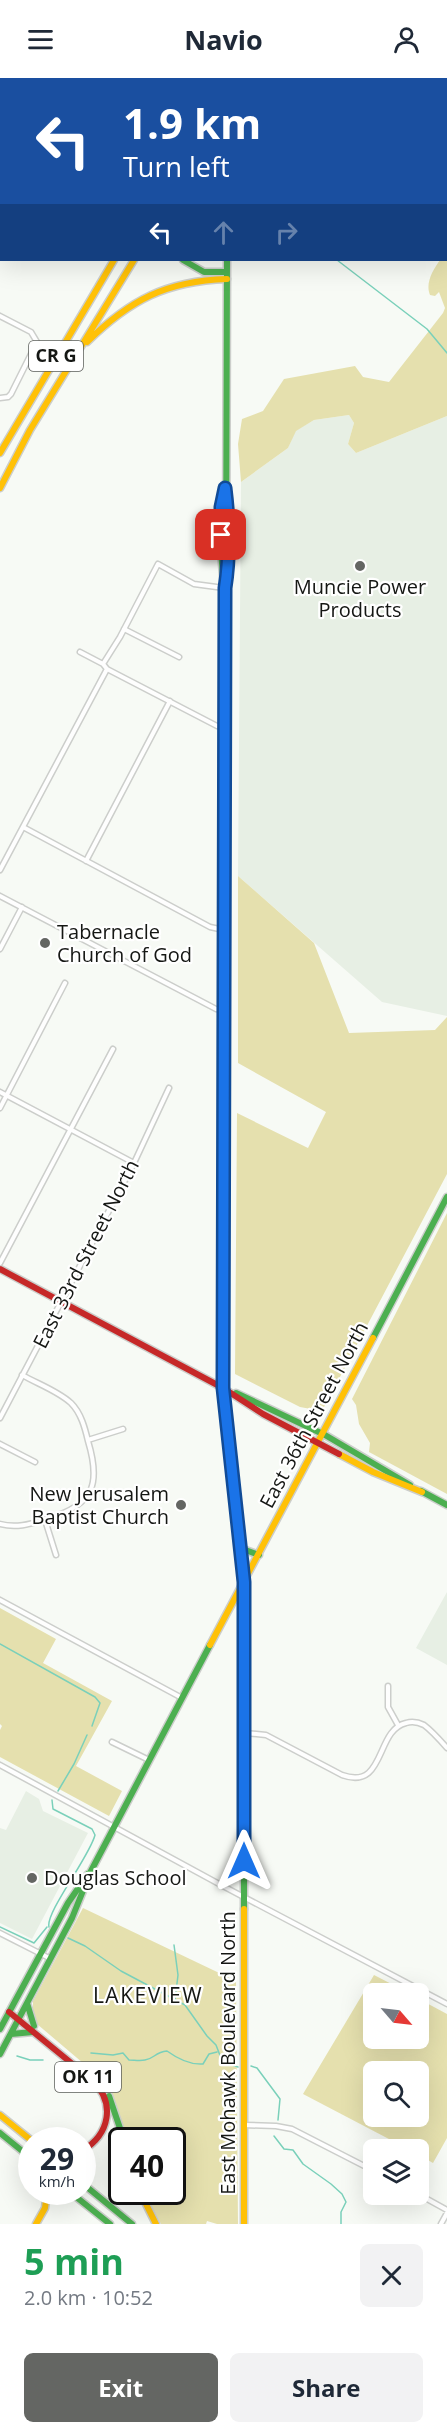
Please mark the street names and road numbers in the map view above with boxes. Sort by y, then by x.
road number: CR G [29,341,83,371]
street label: East 33rd Street North [26,1155,145,1353]
street label: East 36th Street North [253,1317,374,1513]
street label: East Mohawk Boulevard North [214,1911,241,2195]
road number: OK 11 [55,2062,121,2092]

